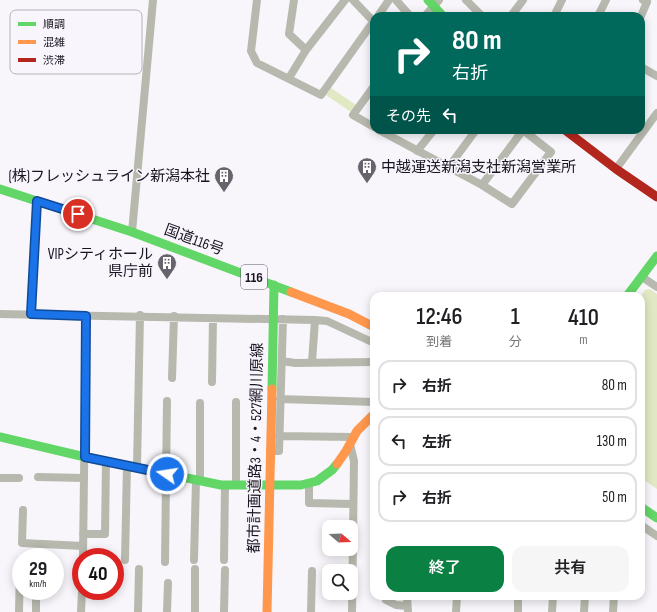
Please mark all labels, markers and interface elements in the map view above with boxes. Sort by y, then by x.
legend [10,10,142,74]
text: 順調 [43,18,65,31]
text: 80 m [452,24,501,57]
icon: right [386,28,438,80]
text: 混雑 [43,36,65,49]
text: 渋滞 [43,54,65,67]
text: 右折 [452,63,488,84]
icon: left [439,104,461,126]
text: その先 [386,107,431,126]
building icon: 中越運送新潟支社新潟営業所 [356,156,378,184]
place label: 中越運送新潟支社新潟営業所 [381,158,576,177]
building icon: (株)フレッシュライン新潟本社 [213,165,235,193]
place label: (株)フレッシュライン新潟本社 [9,167,210,186]
pin [61,197,95,231]
icon: arrive [67,203,89,225]
street label: 国道116号 [162,220,226,260]
place label: VIPシティホール 県庁前 [48,245,153,281]
building icon: VIPシティホール 県庁前 [156,252,178,280]
road number: 116 [241,265,267,289]
text: 12:46 [416,302,462,331]
text: 1 [511,302,520,331]
text: 410 [568,303,599,332]
text: m [579,332,588,348]
text: 到着 [426,334,452,350]
text: 分 [509,334,522,350]
street label: 都市計画道路3・4・527網川原線 [245,342,267,554]
icon: right [388,374,410,396]
text: 80 m [602,376,627,395]
text: 右折 [422,377,452,396]
icon: left [388,430,410,452]
text: 130 m [597,432,627,451]
text: 左折 [422,433,452,452]
position arrow [146,453,188,495]
icon: right [388,486,410,508]
text: 50 m [602,488,627,507]
text: 右折 [422,489,452,508]
north arrow [322,520,358,556]
map controls [322,520,358,600]
button: 終了 [386,546,504,592]
button: 共有 [512,546,629,592]
speed limit sign: 40 [72,548,124,600]
text: 29 [29,557,47,581]
button: search [322,564,358,600]
text: km/h [29,578,47,590]

